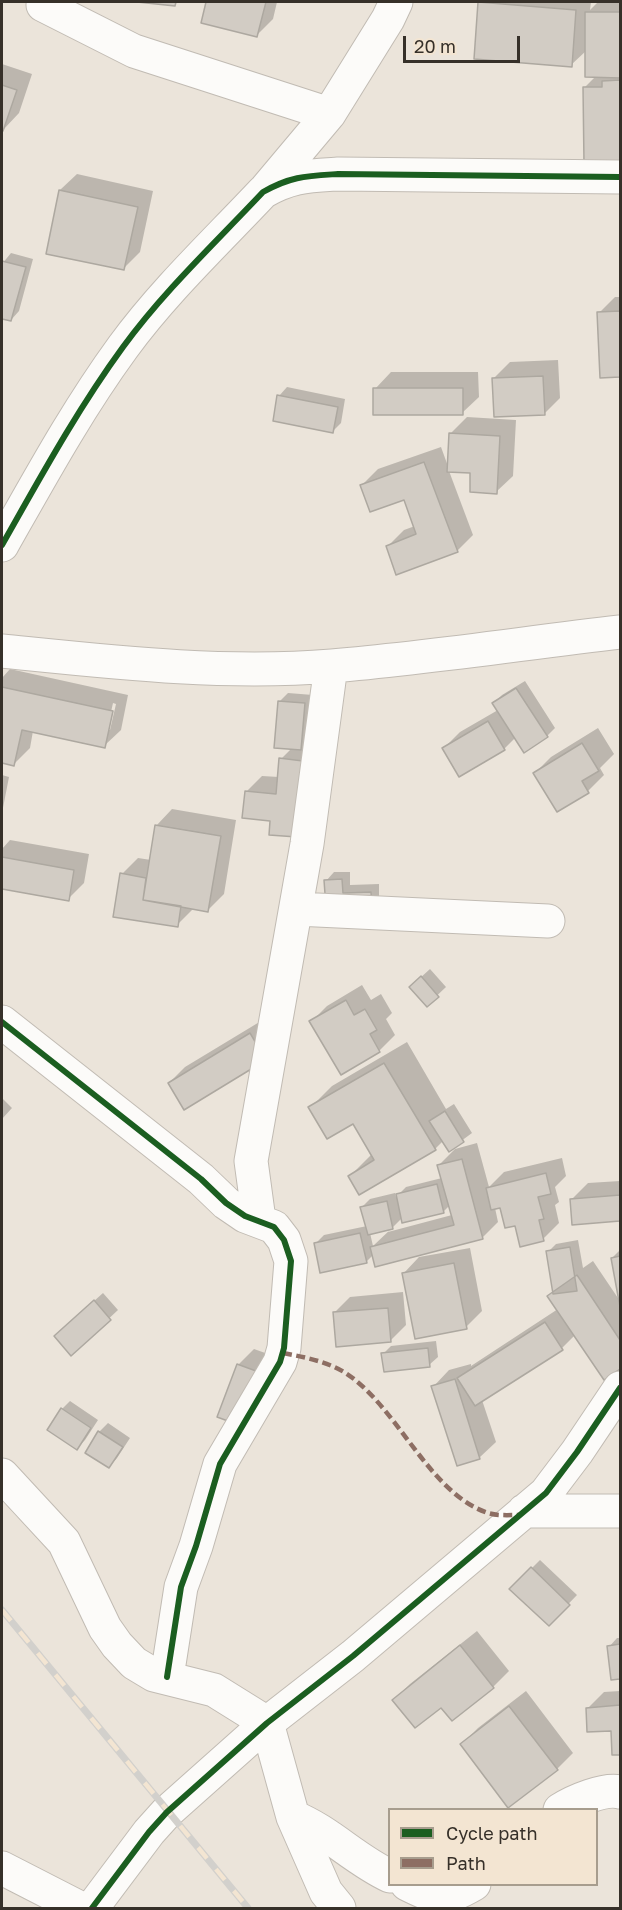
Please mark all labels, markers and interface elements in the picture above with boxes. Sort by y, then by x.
scale bar [406,24,523,62]
text: 20 m [414,35,456,57]
legend [388,1808,598,1886]
text: Cycle path [446,1822,538,1844]
text: Path [446,1852,486,1874]

